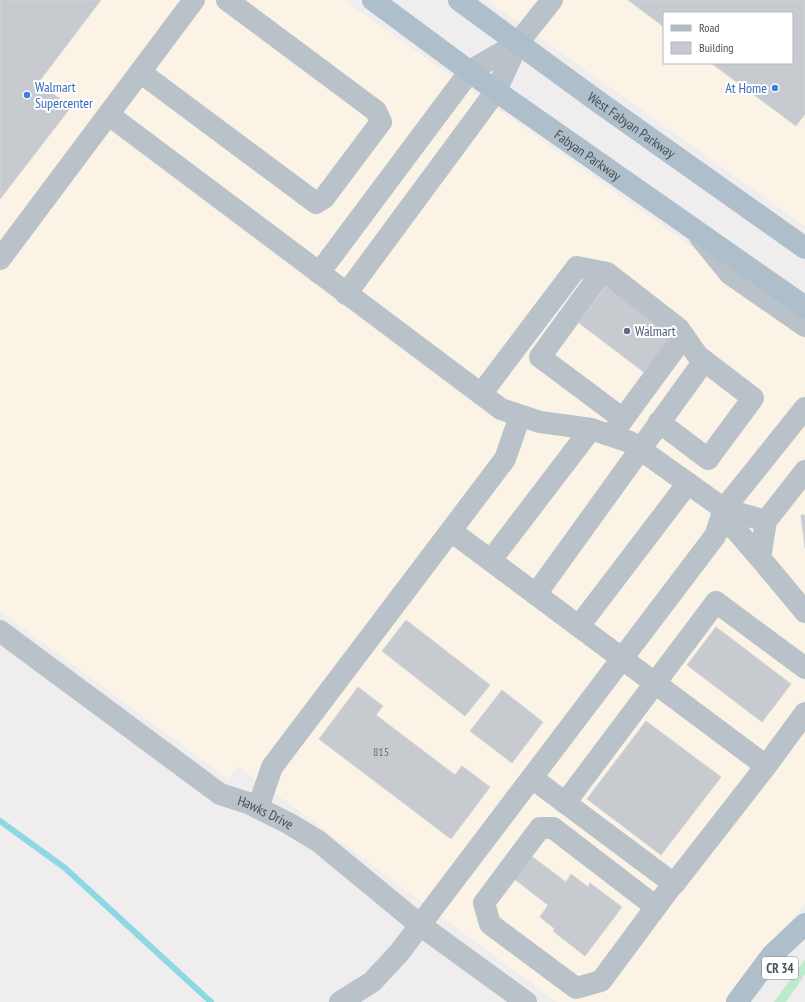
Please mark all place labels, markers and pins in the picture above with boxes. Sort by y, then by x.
place label: Walmart Supercenter [35,78,93,112]
place label: At Home [725,79,767,97]
marker: At Home [770,83,780,93]
marker: Walmart Supercenter [22,90,32,100]
place label: Walmart [635,322,676,340]
marker: Walmart [622,326,632,336]

